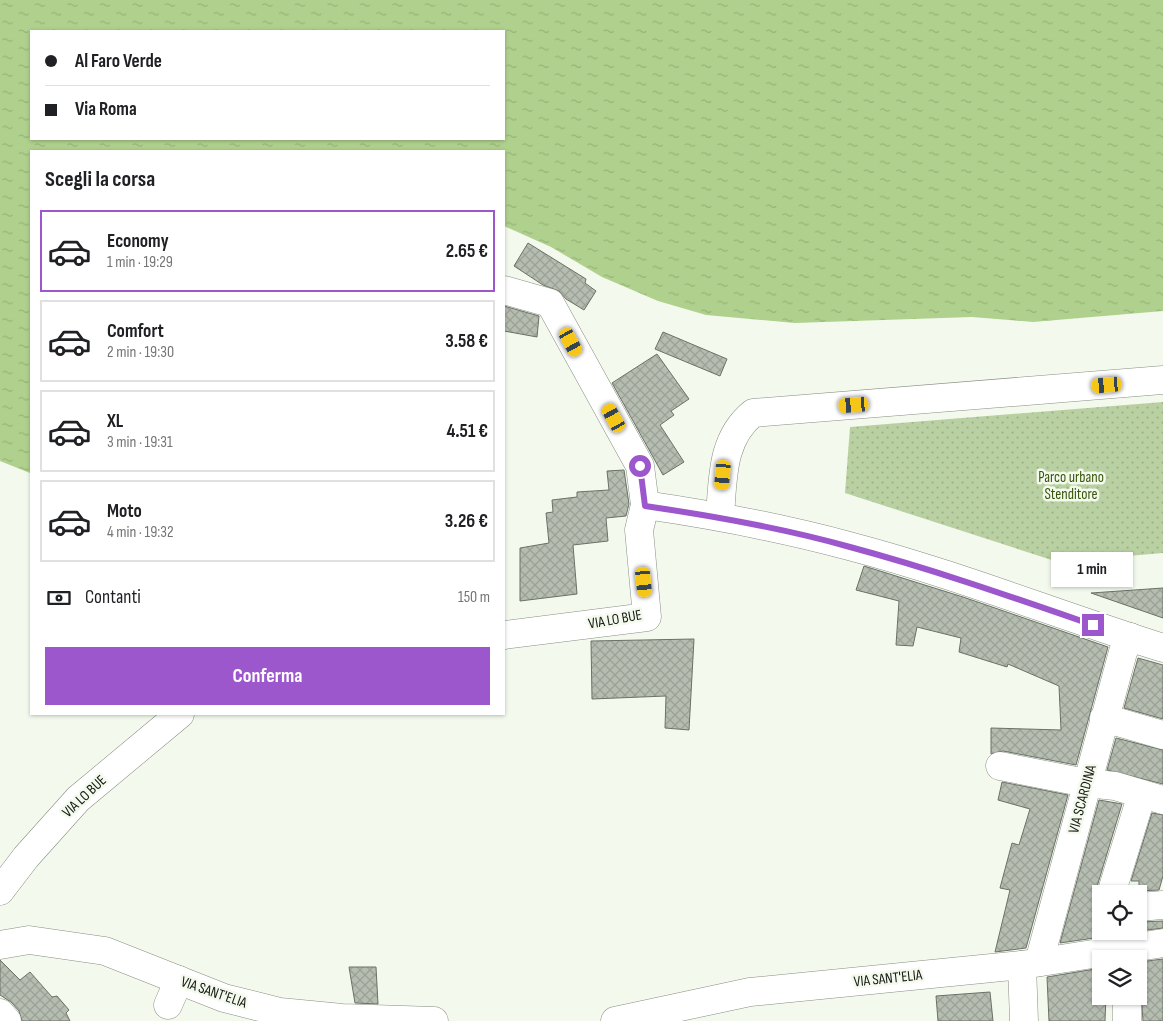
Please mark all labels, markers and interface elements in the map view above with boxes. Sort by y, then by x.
text: Al Faro Verde [75,50,162,73]
text: Via Roma [75,98,137,121]
text: Scegli la corsa [45,166,155,193]
icon: car [47,229,92,274]
text: Economy [107,230,169,253]
text: 2.65 € [446,240,488,263]
text: 1 min · 19:29 [107,253,173,272]
icon: car [47,319,92,364]
text: Comfort [107,320,164,343]
car [557,325,584,359]
text: 3.58 € [445,330,488,353]
text: 2 min · 19:30 [107,343,174,362]
car [1091,376,1122,394]
car [838,396,869,414]
car [600,401,627,435]
icon: car [47,409,92,454]
text: XL [107,410,123,433]
text: 4.51 € [446,420,488,443]
text: 3 min · 19:31 [107,433,173,452]
route start [629,455,651,477]
car [714,459,731,491]
park label: Parco urbano Stenditore [1038,468,1104,504]
icon: car [47,499,92,544]
text: Moto [107,500,142,523]
text: 3.26 € [445,510,488,533]
text: 4 min · 19:32 [107,523,174,542]
callout: 1 min [1052,552,1134,588]
text: 1 min [1077,560,1107,579]
car [634,566,653,598]
icon: cash [45,584,73,612]
text: Contanti [85,586,141,609]
text: 150 m [458,588,490,607]
street label: VIA LO BUE [587,605,643,634]
route end [1082,614,1104,636]
button: Conferma [45,647,490,705]
street label: VIA SCARDINA [1064,762,1101,835]
street label: VIA LO BUE [58,771,111,822]
map controls [1092,885,1147,1005]
button: locate [1092,885,1147,940]
button: layers [1092,950,1147,1005]
street label: VIA SANT'ELIA [853,965,924,992]
street label: VIA SANT'ELIA [178,972,250,1013]

